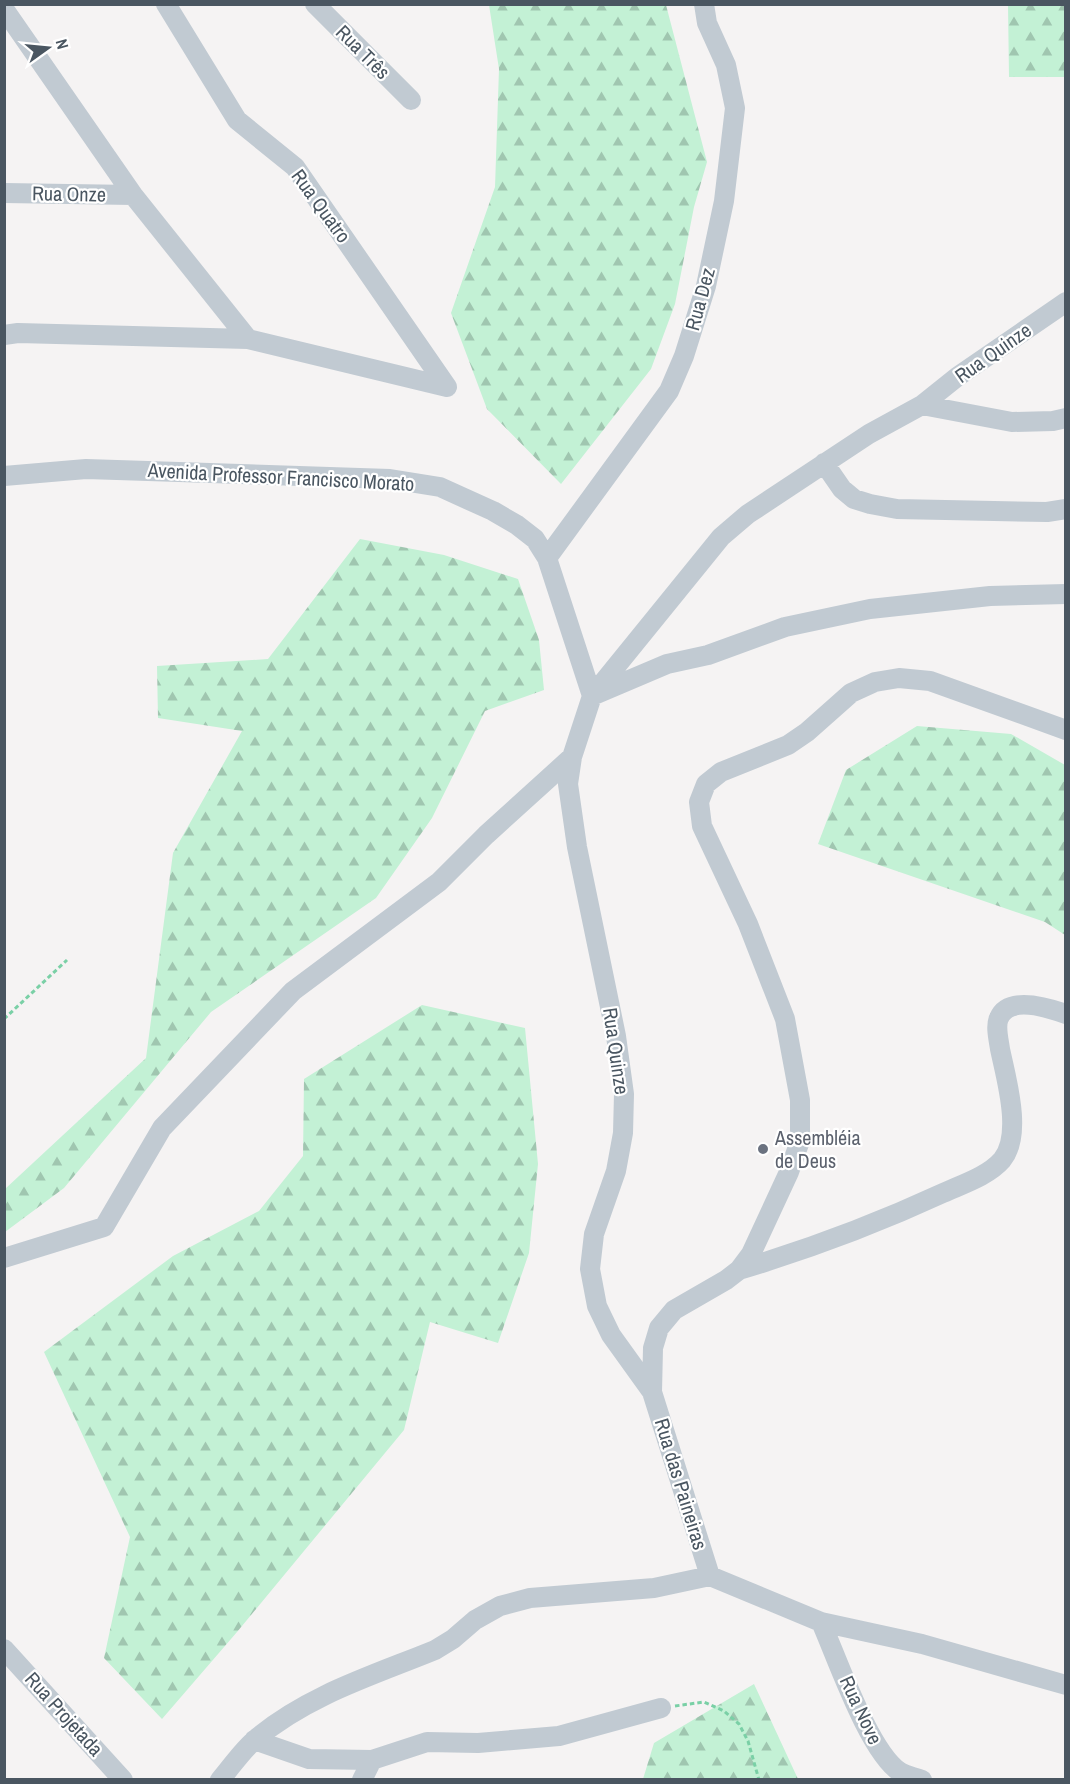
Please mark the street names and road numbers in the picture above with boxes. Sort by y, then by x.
street label: Rua Três [330,19,396,85]
street label: Rua Quatro [286,163,357,248]
street label: Rua Onze [32,179,106,208]
street label: Rua Dez [678,265,721,333]
street label: Rua Quinze [949,316,1036,389]
street label: Avenida Professor Francisco Morato [146,456,415,497]
street label: Rua Quinze [597,1006,636,1096]
street label: Rua das Paineiras [649,1415,714,1553]
street label: Rua Projetada [19,1666,109,1762]
street label: Rua Nove [834,1671,889,1749]

